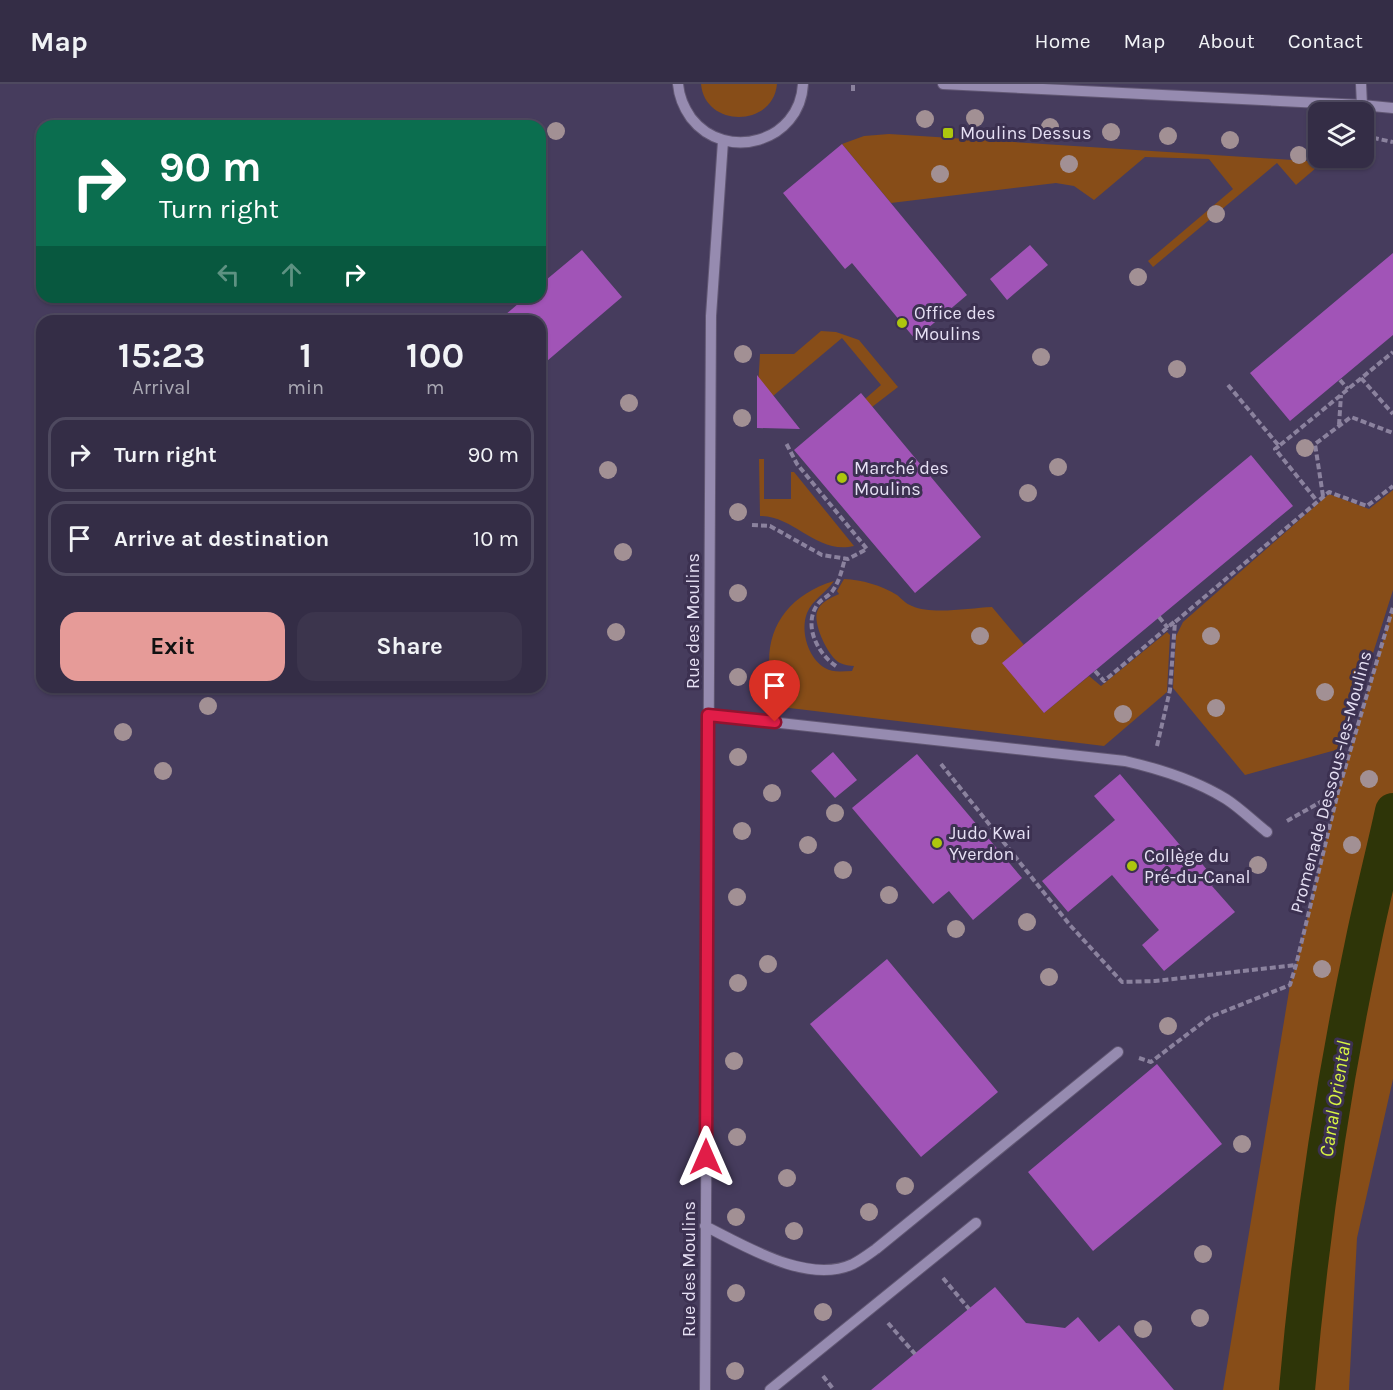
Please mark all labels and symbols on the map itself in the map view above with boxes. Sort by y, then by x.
place label: Moulins Dessus [960,122,1091,144]
marker: Moulins Dessus [941,126,955,140]
place label: Office des Moulins [914,302,996,345]
marker: Office des Moulins [895,316,909,330]
place label: Marché des Moulins [854,457,949,500]
marker: Marché des Moulins [835,471,849,485]
street label: Rue des Moulins [682,553,704,689]
street label: Promenade Dessous-les-Moulins [1285,648,1377,916]
pin [749,660,800,722]
place label: Judo Kwai Yverdon [949,822,1031,865]
marker: Judo Kwai Yverdon [930,836,944,850]
place label: Collège du Pré-du-Canal [1144,845,1251,888]
marker: Collège du Pré-du-Canal [1125,859,1139,873]
water label: Canal Oriental [1314,1039,1356,1159]
position arrow [674,1125,738,1189]
street label: Rue des Moulins [678,1201,700,1337]

